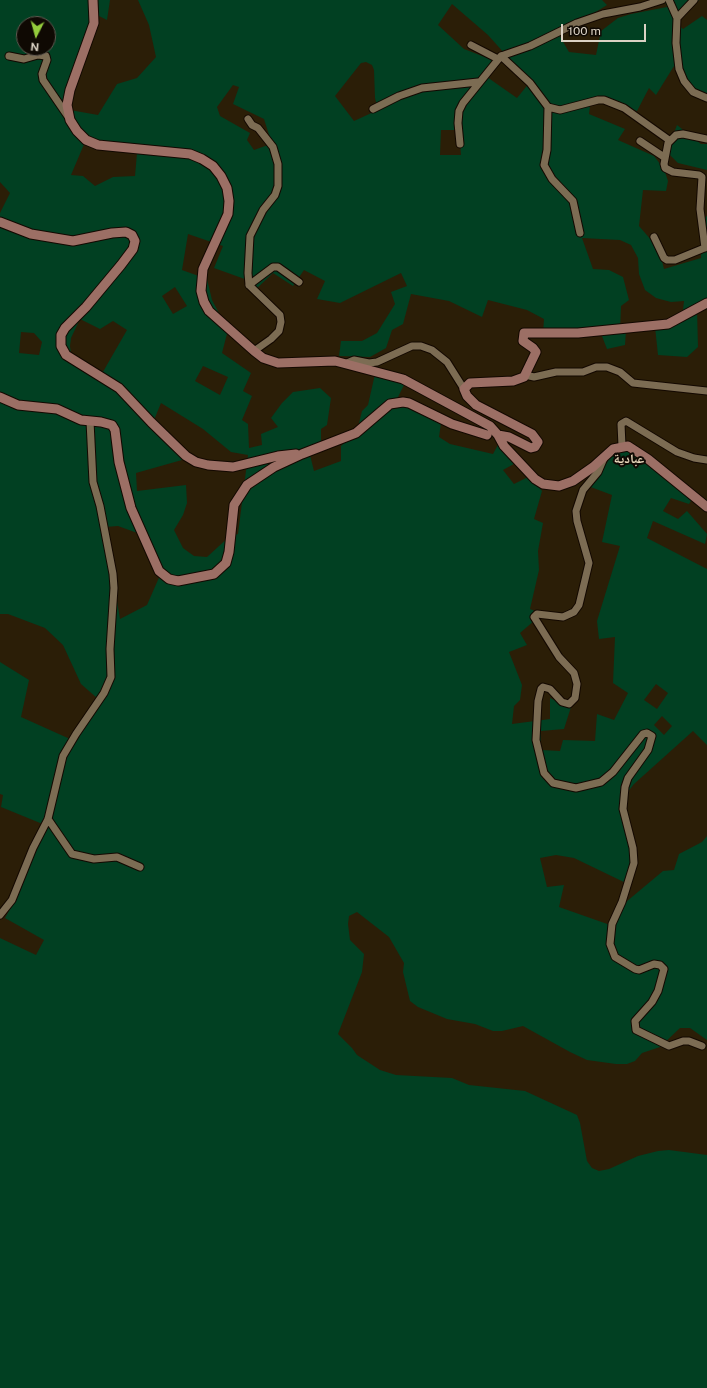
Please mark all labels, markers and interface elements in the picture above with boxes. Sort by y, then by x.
north arrow [16,16,56,56]
scale bar [563,16,648,42]
text: 100 m [568,24,601,38]
text: N [30,41,40,53]
district label: عبادية [614,451,644,467]

